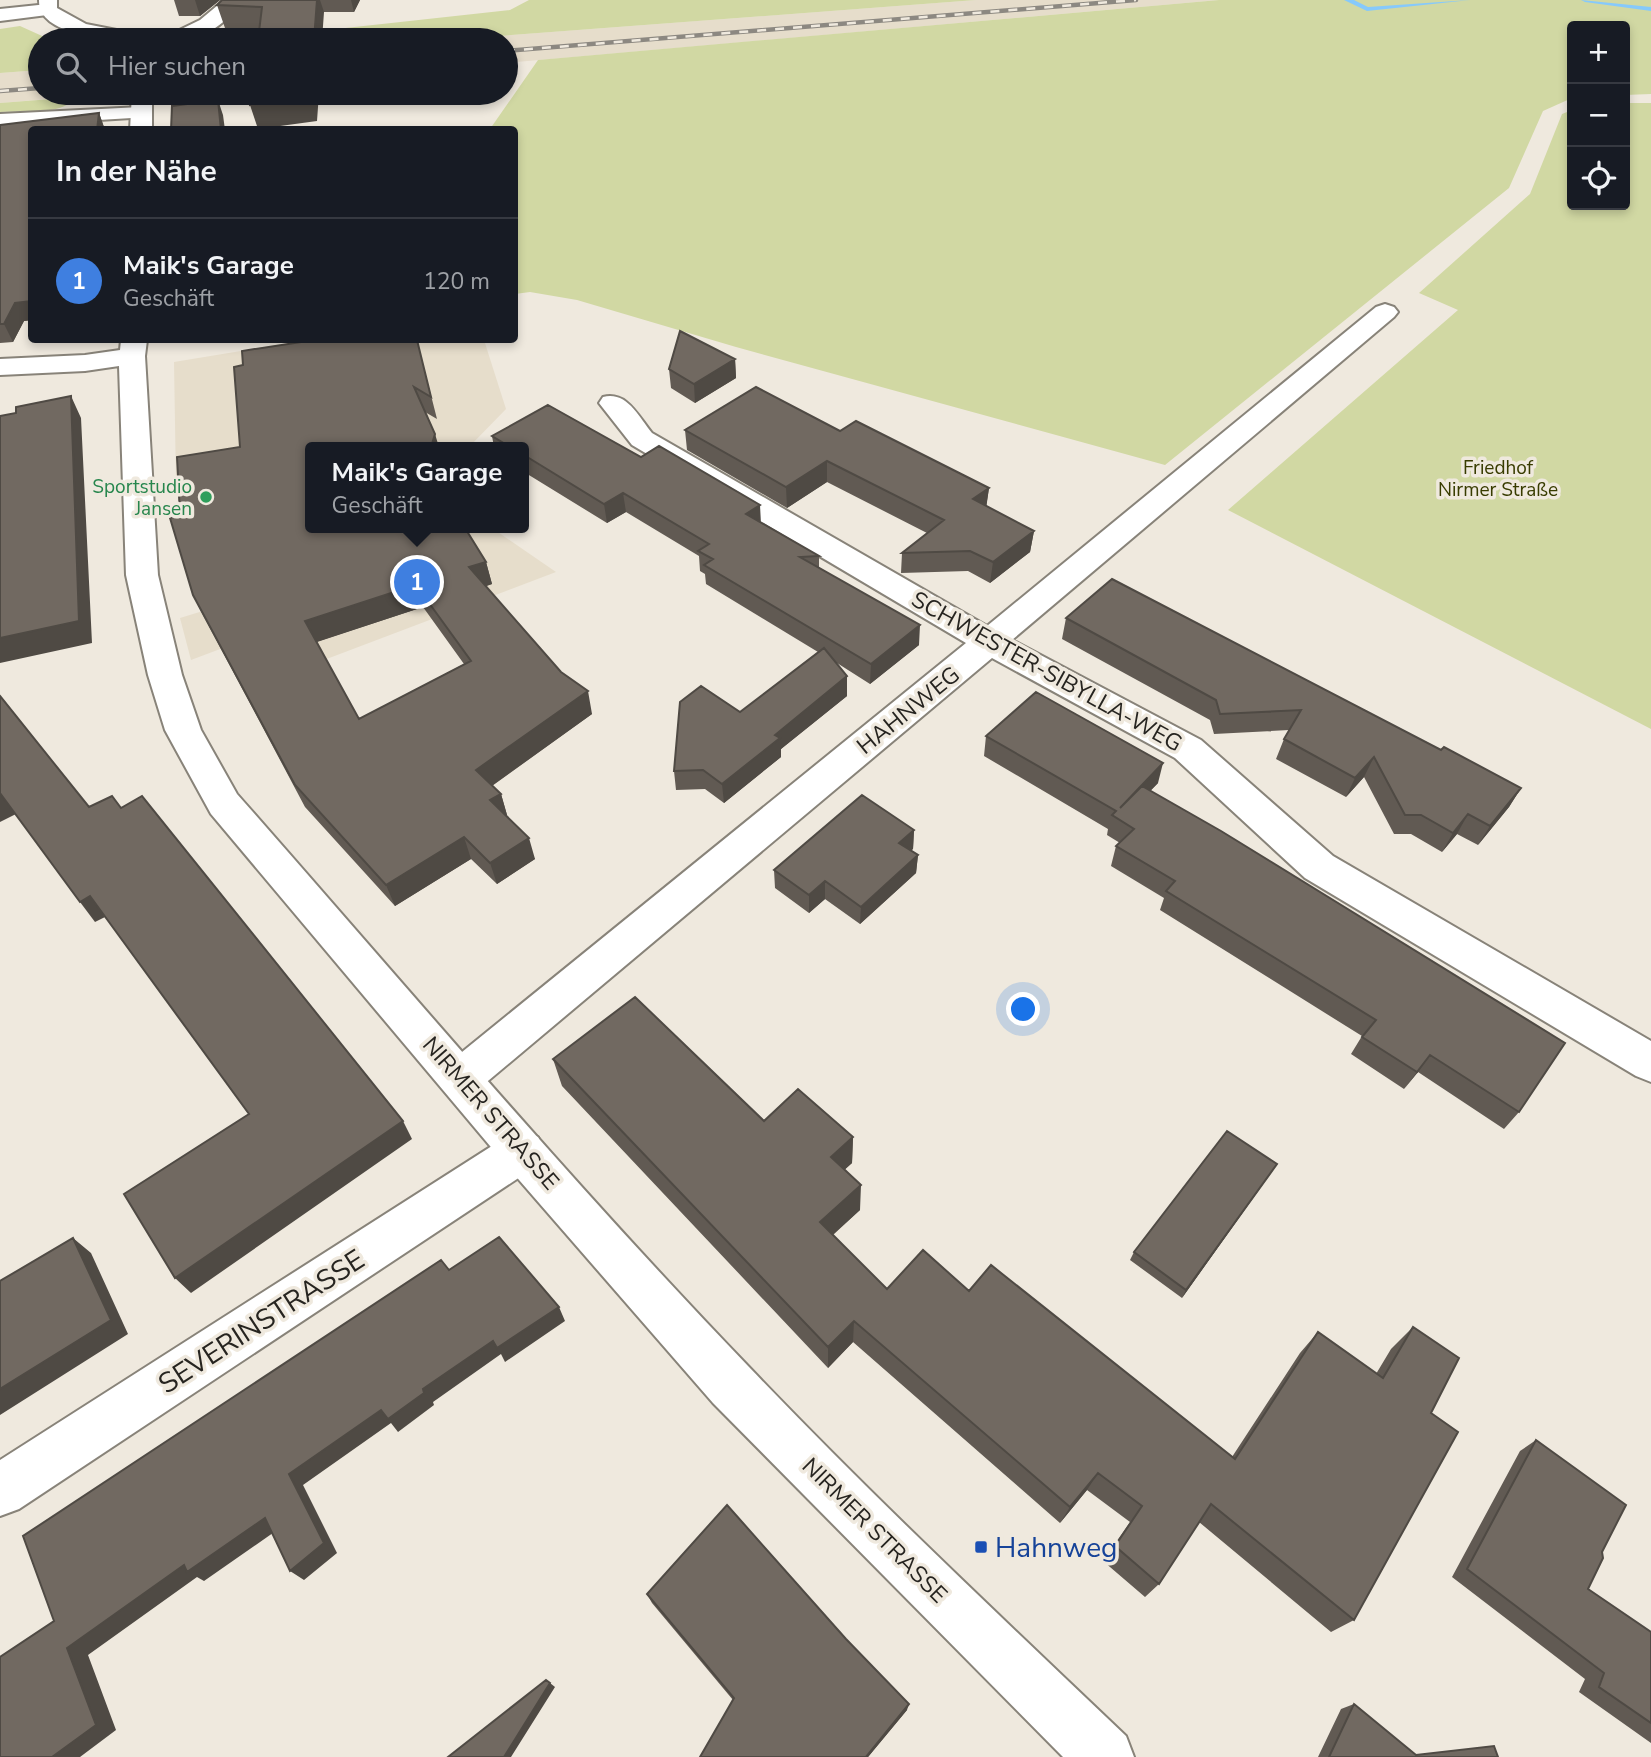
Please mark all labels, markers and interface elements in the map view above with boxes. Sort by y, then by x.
map controls [1567,21,1630,210]
button: + [1567,21,1630,84]
search box [28,28,518,105]
icon: search [52,48,90,86]
text: Hier suchen [108,49,246,84]
button: − [1567,84,1630,147]
button: locate [1567,147,1630,210]
text: In der Nähe [56,151,217,192]
text: Maik's Garage [123,248,294,283]
text: 1 [72,266,86,297]
text: 120 m [423,266,490,297]
text: Geschäft [123,283,214,314]
popup [305,442,529,533]
text: Maik's Garage [332,455,502,490]
park label: Friedhof Nirmer Straße [1438,455,1558,503]
place label: Sportstudio Jansen [92,474,192,522]
marker: Sportstudio Jansen [198,489,214,505]
text: Geschäft [332,490,423,521]
pin: 1 [394,556,440,608]
street label: SCHWESTER-SIBYLLA-WEG [906,584,1188,759]
street label: HAHNWEG [850,659,966,762]
your location [1006,992,1040,1026]
street label: NIRMER STRASSE [415,1030,566,1197]
street label: SEVERINSTRASSE [151,1241,372,1403]
street label: NIRMER STRASSE [795,1451,954,1610]
place label: Hahnweg [995,1529,1117,1567]
marker: Hahnweg [973,1539,989,1555]

